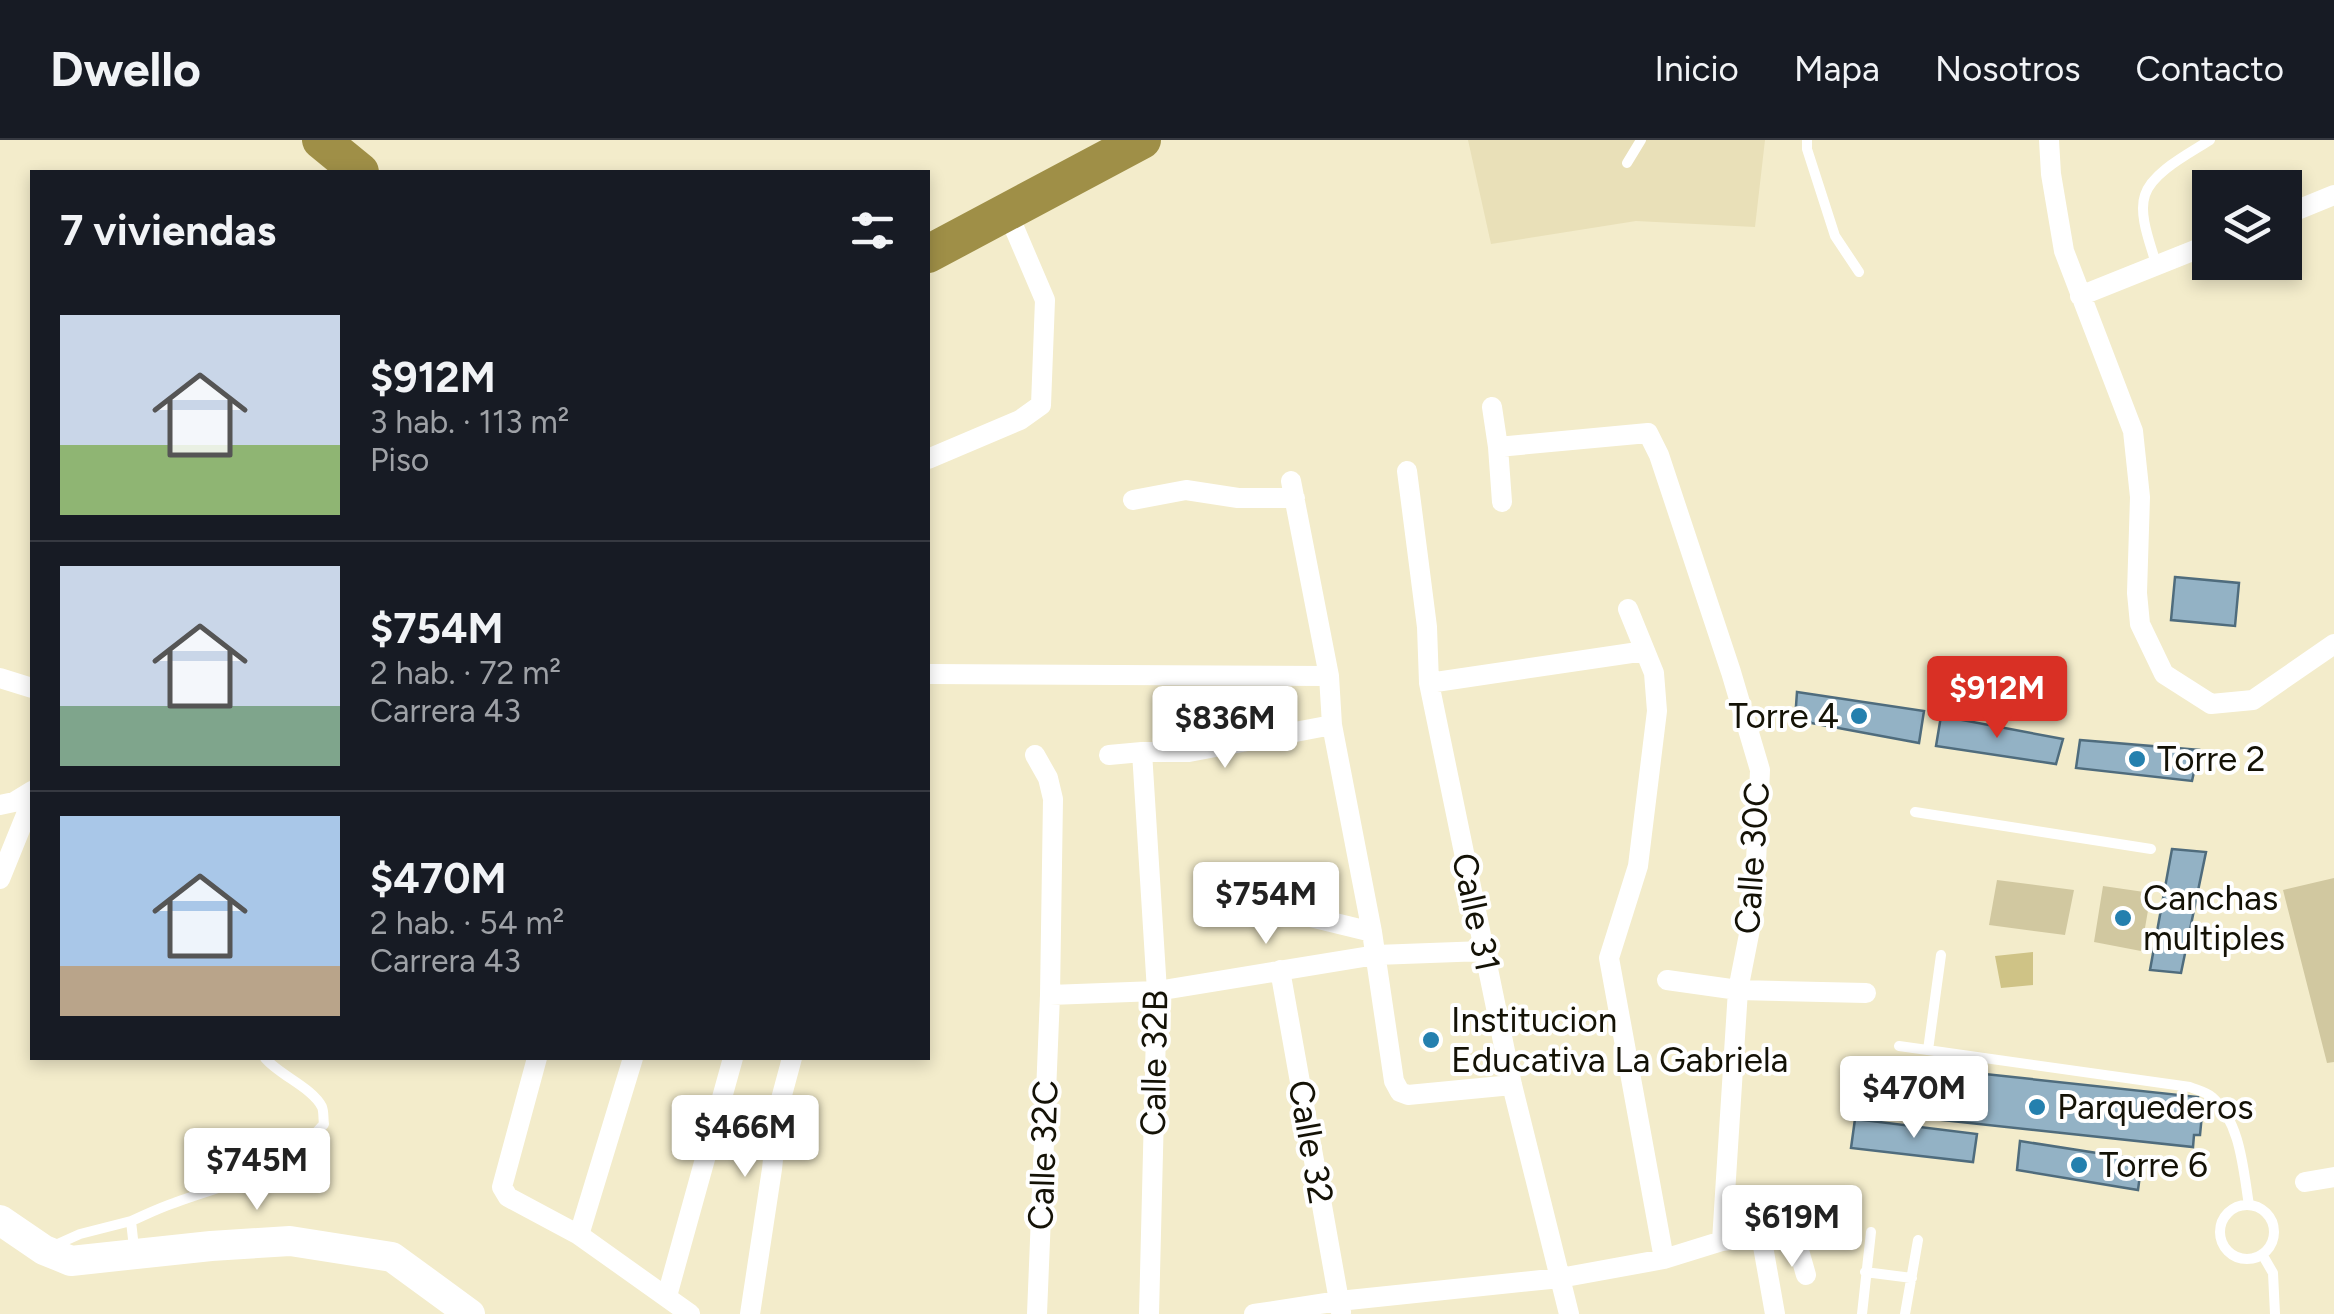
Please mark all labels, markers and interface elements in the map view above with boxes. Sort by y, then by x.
text: Dwello [50,40,201,98]
text: Inicio [1654,48,1739,90]
text: Mapa [1794,48,1880,90]
text: Nosotros [1935,48,2081,90]
text: Contacto [2136,48,2284,90]
map controls [2192,170,2302,280]
button: layers [2192,170,2302,280]
icon: filters [845,203,900,258]
text: 7 viviendas [60,205,276,256]
text: $912M [370,352,496,403]
icon: home [140,355,260,475]
text: 3 hab. · 113 m² [370,403,569,441]
text: Piso [370,441,429,479]
text: $754M [370,603,504,654]
icon: home [140,606,260,726]
text: 2 hab. · 72 m² [370,654,561,692]
pin: $912M [1927,656,2067,741]
text: $912M [1949,669,2045,707]
pin: $836M [1155,686,1295,771]
text: Carrera 43 [370,692,521,730]
place label: Torre 4 [1728,695,1839,737]
text: $836M [1174,699,1276,737]
marker: Torre 4 [1848,705,1870,727]
place label: Torre 2 [2157,738,2265,780]
marker: Torre 2 [2126,748,2148,770]
street label: Calle 30C [1726,780,1778,936]
street label: Calle 31 [1443,849,1509,975]
text: $470M [370,853,506,904]
icon: home [140,856,260,976]
pin: $754M [1196,862,1336,947]
text: $754M [1215,875,1317,913]
place label: Canchas multiples [2143,877,2285,959]
text: 2 hab. · 54 m² [370,904,564,942]
marker: Canchas multiples [2112,907,2134,929]
text: Carrera 43 [370,942,521,980]
street label: Calle 32B [1132,990,1176,1136]
place label: Institucion Educativa La Gabriela [1451,999,1788,1081]
marker: Institucion Educativa La Gabriela [1420,1029,1442,1051]
pin: $470M [1844,1056,1984,1141]
text: $470M [1862,1069,1966,1107]
street label: Calle 32 [1279,1077,1343,1207]
street label: Calle 32C [1019,1079,1067,1231]
place label: Parquederos [2057,1086,2254,1128]
pin: $466M [675,1095,815,1180]
marker: Parquederos [2026,1096,2048,1118]
text: $466M [694,1108,796,1146]
pin: $745M [187,1128,327,1213]
text: $745M [206,1141,308,1179]
place label: Torre 6 [2099,1144,2208,1186]
marker: Torre 6 [2068,1154,2090,1176]
pin: $619M [1722,1185,1862,1270]
text: $619M [1744,1198,1840,1236]

